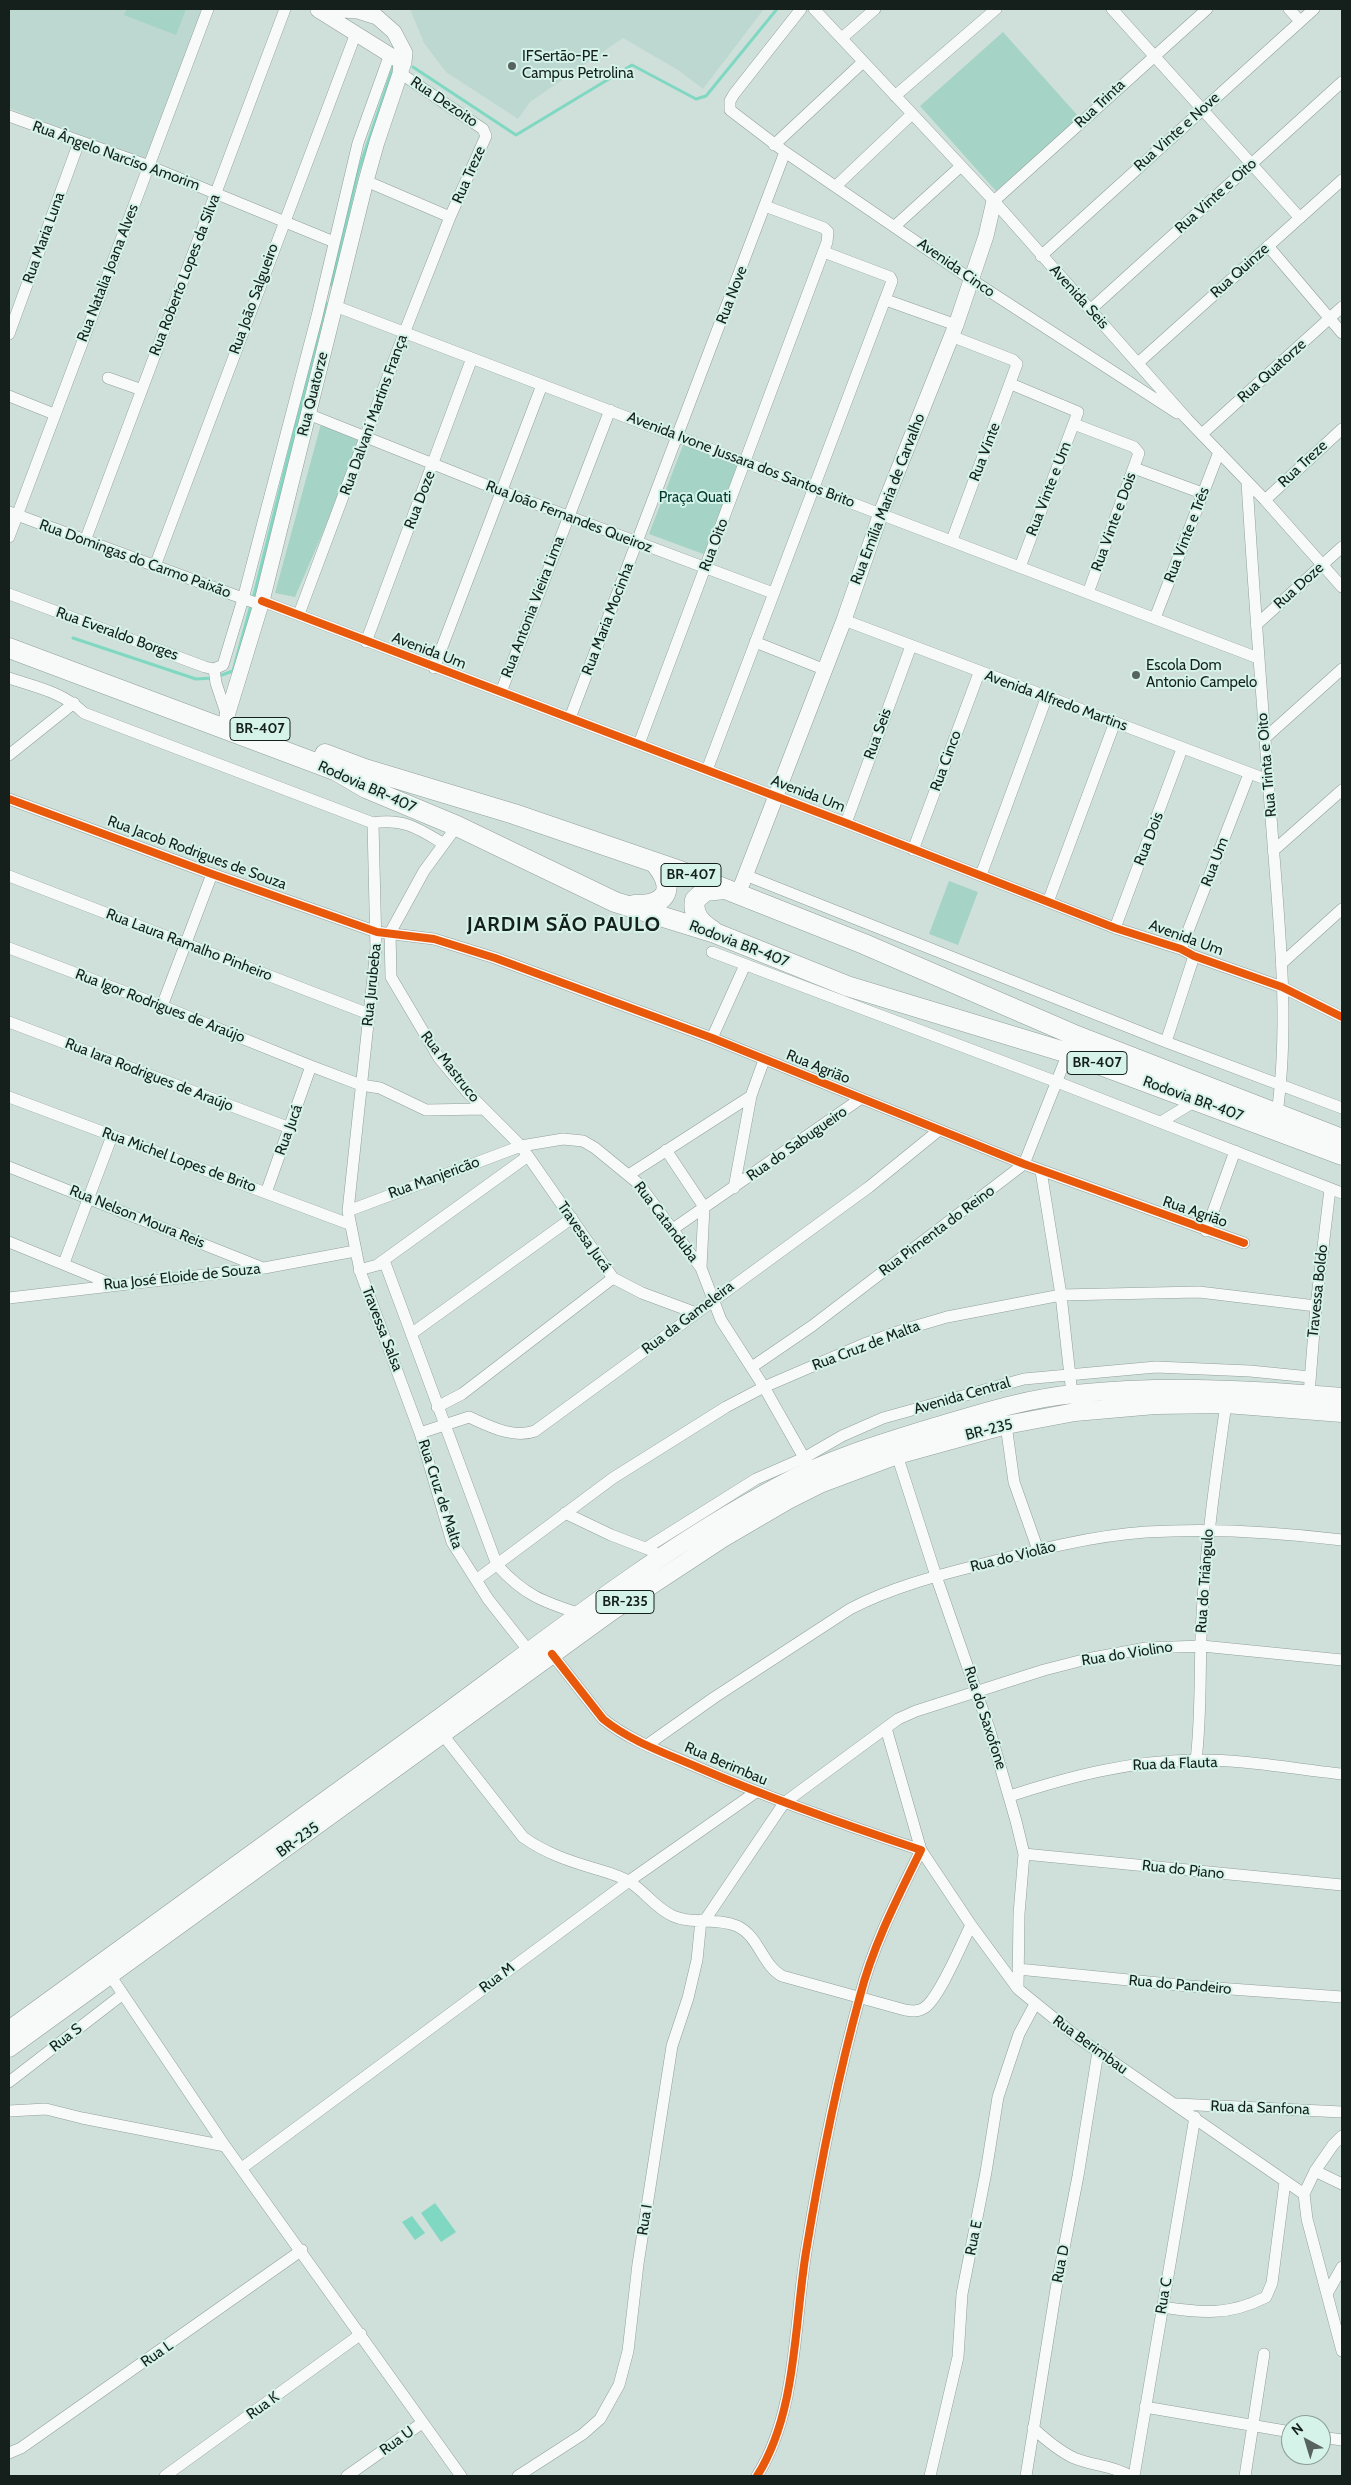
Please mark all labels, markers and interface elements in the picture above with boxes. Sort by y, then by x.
place label: IFSertão-PE - Campus Petrolina [522,48,634,83]
marker: IFSertão-PE - Campus Petrolina [506,60,518,72]
street label: Rua Dezoito [407,73,481,131]
street label: Rua Trinta [1071,76,1129,132]
street label: Rua Vinte e Nove [1130,89,1224,175]
street label: Rua Ângelo Narciso Amorim [30,117,202,195]
street label: Rua Treze [448,144,490,206]
street label: Rua Vinte e Oito [1172,155,1260,237]
street label: Rua Maria Luna [19,190,69,286]
street label: Rua Roberto Lopes da Silva [146,192,224,358]
street label: Rua Natalia Joana Alves [73,202,143,344]
street label: Avenida Cinco [914,235,998,301]
street label: Rua Quinze [1207,240,1273,302]
street label: Rua João Salgueiro [226,241,282,357]
street label: Avenida Seis [1046,261,1112,333]
street label: Rua Nove [713,263,751,327]
street label: Rua Dalvani Martins França [337,332,411,498]
street label: Rua Quatorze [1234,335,1310,407]
street label: Rua Quatorze [294,350,332,438]
street label: Avenida Ivone Jussara dos Santos Brito [625,408,857,512]
street label: Rua Emília Maria de Carvalho [847,411,929,587]
street label: Rua Vinte [966,420,1004,484]
street label: Rua Treze [1275,437,1331,491]
street label: Rua Vinte e Um [1023,439,1075,539]
street label: Rua Doze [401,468,439,532]
street label: Rua Vinte e Dois [1088,470,1140,574]
street label: Rua João Fernandes Queiroz [483,477,655,557]
street label: Rua Vinte e Três [1161,485,1213,585]
park label: Praça Quati [659,489,731,507]
street label: Rua Domingas do Carmo Paixão [37,516,233,602]
street label: Rua Oito [696,516,732,574]
street label: Rua Antonia Vieira Lima [498,534,568,680]
street label: Rua Doze [1270,559,1328,613]
street label: Rua Maria Mocinha [578,560,638,678]
street label: Rua Everaldo Borges [53,604,181,664]
street label: Avenida Um [389,629,469,673]
place label: Escola Dom Antonio Campelo [1146,657,1257,692]
street label: Avenida Alfredo Martins [982,667,1130,735]
marker: Escola Dom Antonio Campelo [1130,669,1142,681]
street label: Rua Seis [860,706,896,762]
street label: Rua Trinta e Oito [1253,712,1281,818]
road number: BR-407 [230,718,290,741]
street label: Rua Cinco [927,728,965,794]
street label: Rodovia BR-407 [315,757,419,817]
street label: Avenida Um [768,772,848,816]
street label: Rua Dois [1131,810,1167,868]
street label: Rua Jacob Rodrigues de Souza [105,812,289,894]
street label: Rua Um [1197,835,1233,889]
road number: BR-407 [661,864,721,886]
street label: Rua Laura Ramalho Pinheiro [103,905,275,985]
district label: JARDIM SÃO PAULO [465,913,663,937]
street label: Avenida Um [1146,916,1226,960]
street label: Rodovia BR-407 [687,917,791,971]
street label: Rua Jurubeba [359,943,385,1027]
street label: Rua Igor Rodrigues de Araújo [73,965,247,1047]
street label: Rua Mastruco [417,1028,483,1106]
street label: Rua Iara Rodrigues de Araújo [62,1035,236,1115]
street label: Rua Agrião [783,1046,853,1088]
road number: BR-407 [1067,1052,1127,1074]
street label: Rodovia BR-407 [1140,1073,1246,1125]
street label: Rua Jucá [272,1102,306,1158]
street label: Rua do Sabugueiro [743,1103,851,1185]
street label: Rua Michel Lopes de Brito [99,1124,259,1196]
street label: Rua Manjericão [386,1153,482,1203]
street label: Rua Catanduba [630,1178,702,1266]
street label: Rua Nelson Moura Reis [67,1182,207,1252]
street label: Rua Pimenta do Reino [876,1182,998,1280]
street label: Rua Agrião [1160,1193,1230,1231]
street label: Travessa Jucá [553,1198,615,1276]
street label: Travessa Boldo [1304,1244,1332,1338]
street label: Rua José Eloide de Souza [103,1260,261,1294]
street label: Rua da Gameleira [638,1278,738,1358]
street label: Travessa Salsa [358,1284,406,1374]
street label: Rua Cruz de Malta [810,1317,922,1375]
street label: Avenida Central [912,1374,1012,1418]
street label: BR-235 [963,1415,1015,1445]
street label: Rua Cruz de Malta [414,1437,466,1551]
street label: Rua do Triângulo [1192,1528,1218,1634]
street label: Rua do Violão [968,1538,1058,1576]
road number: BR-235 [596,1590,654,1614]
street label: Rua do Violino [1080,1638,1174,1670]
street label: Rua do Saxofone [960,1664,1010,1772]
street label: Rua Berimbau [682,1738,770,1790]
street label: Rua da Flauta [1132,1754,1218,1774]
street label: BR-235 [273,1819,323,1861]
street label: Rua do Piano [1141,1857,1225,1883]
street label: Rua M [476,1959,518,1997]
street label: Rua do Pandeiro [1128,1972,1232,1998]
street label: Rua Berimbau [1049,2012,1131,2078]
street label: Rua S [46,2020,86,2056]
street label: Rua da Sanfona [1210,2097,1310,2119]
street label: Rua I [634,2203,656,2237]
street label: Rua E [962,2219,986,2257]
street label: Rua D [1049,2244,1073,2284]
street label: Rua C [1152,2276,1176,2316]
street label: Rua L [138,2337,176,2371]
street label: Rua K [243,2388,283,2424]
north arrow [1281,2415,1331,2465]
text: N [1288,2419,1307,2439]
street label: Rua U [376,2423,418,2459]

